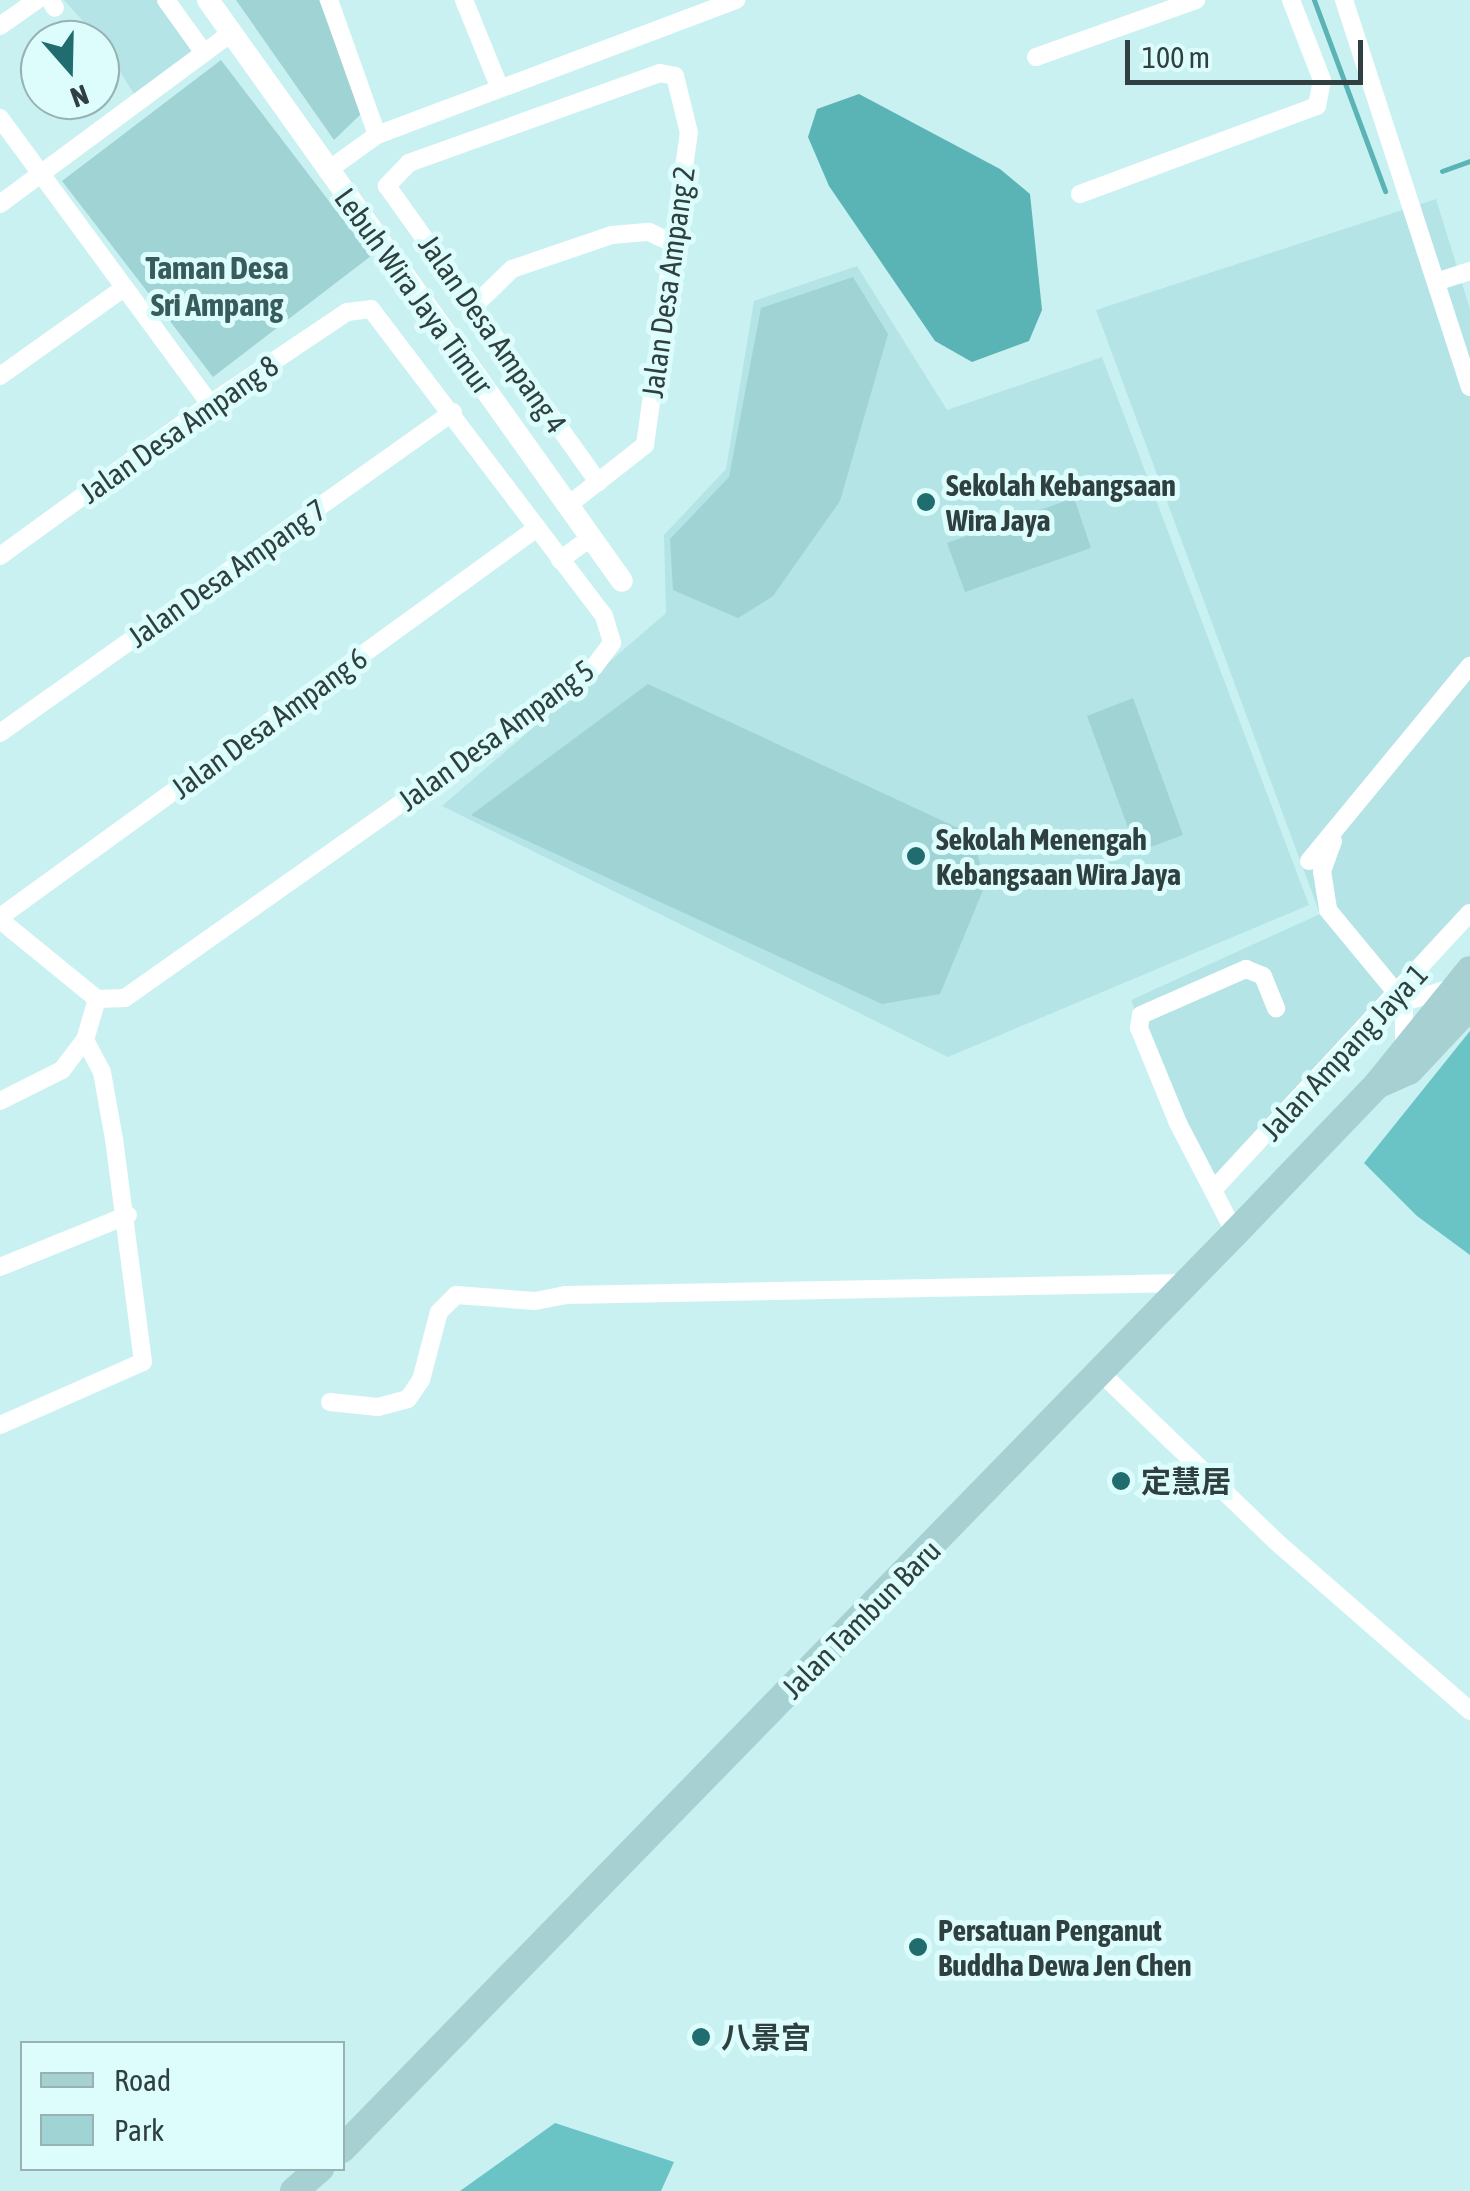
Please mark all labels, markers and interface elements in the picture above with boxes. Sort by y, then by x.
north arrow [20,20,120,120]
scale bar [1130,20,1368,82]
text: 100 m [1142,40,1210,74]
text: N [66,78,93,114]
street label: Jalan Desa Ampang 2 [634,164,702,400]
street label: Lebuh Wira Jaya Timur [327,181,501,401]
street label: Jalan Desa Ampang 4 [411,228,575,440]
district label: Taman Desa Sri Ampang [145,250,289,325]
street label: Jalan Desa Ampang 8 [73,347,285,511]
place label: Sekolah Kebangsaan Wira Jaya [946,467,1176,538]
street label: Jalan Desa Ampang 7 [121,491,333,655]
marker: Sekolah Kebangsaan Wira Jaya [915,491,937,513]
street label: Jalan Desa Ampang 6 [164,640,374,806]
street label: Jalan Desa Ampang 5 [391,652,601,818]
place label: Sekolah Menengah Kebangsaan Wira Jaya [936,821,1181,892]
marker: Sekolah Menengah Kebangsaan Wira Jaya [905,845,927,867]
street label: Jalan Ampang Jaya 1 [1253,956,1435,1148]
place label: 定慧居 [1141,1463,1231,1499]
marker: 定慧居 [1110,1470,1132,1492]
street label: Jalan Tambun Baru [774,1532,948,1706]
place label: Persatuan Penganut Buddha Dewa Jen Chen [938,1912,1192,1982]
marker: Persatuan Penganut Buddha Dewa Jen Chen [907,1936,929,1958]
place label: 八景宫 [721,2019,811,2055]
marker: 八景宫 [690,2026,712,2048]
legend [20,2041,345,2171]
text: Road [114,2063,171,2097]
text: Park [114,2113,164,2147]

